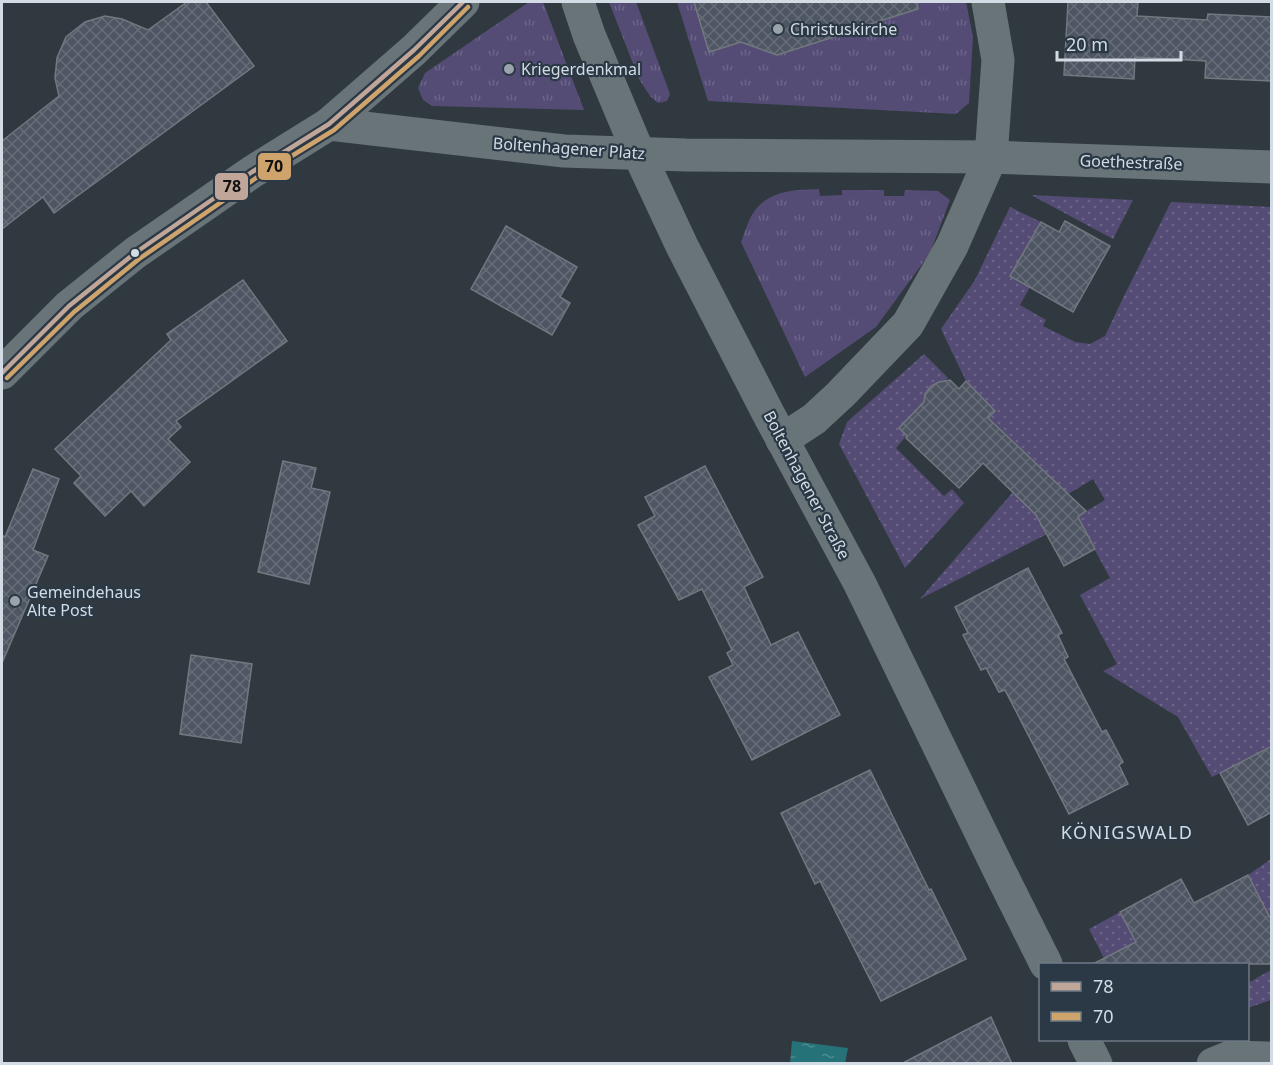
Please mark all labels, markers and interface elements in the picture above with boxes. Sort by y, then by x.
place label: Christuskirche [790,18,897,40]
marker: Christuskirche [771,22,785,36]
scale bar [1057,24,1182,62]
text: 20 m [1066,32,1108,56]
place label: Kriegerdenkmal [521,58,641,80]
marker: Kriegerdenkmal [502,62,516,76]
street label: Boltenhagener Platz [492,132,646,164]
street label: Goethestraße [1079,149,1183,175]
line badge: 70 [257,152,292,181]
text: 70 [265,155,283,177]
line badge: 78 [214,172,249,201]
text: 78 [223,175,241,197]
unlabelled marker [129,247,141,259]
street label: Boltenhagener Straße [758,407,856,563]
place label: Gemeindehaus Alte Post [27,581,141,621]
marker: Gemeindehaus Alte Post [8,594,22,608]
district label: KÖNIGSWALD [1061,820,1193,844]
legend [1039,963,1249,1041]
text: 78 [1093,974,1114,998]
text: 70 [1093,1004,1114,1028]

